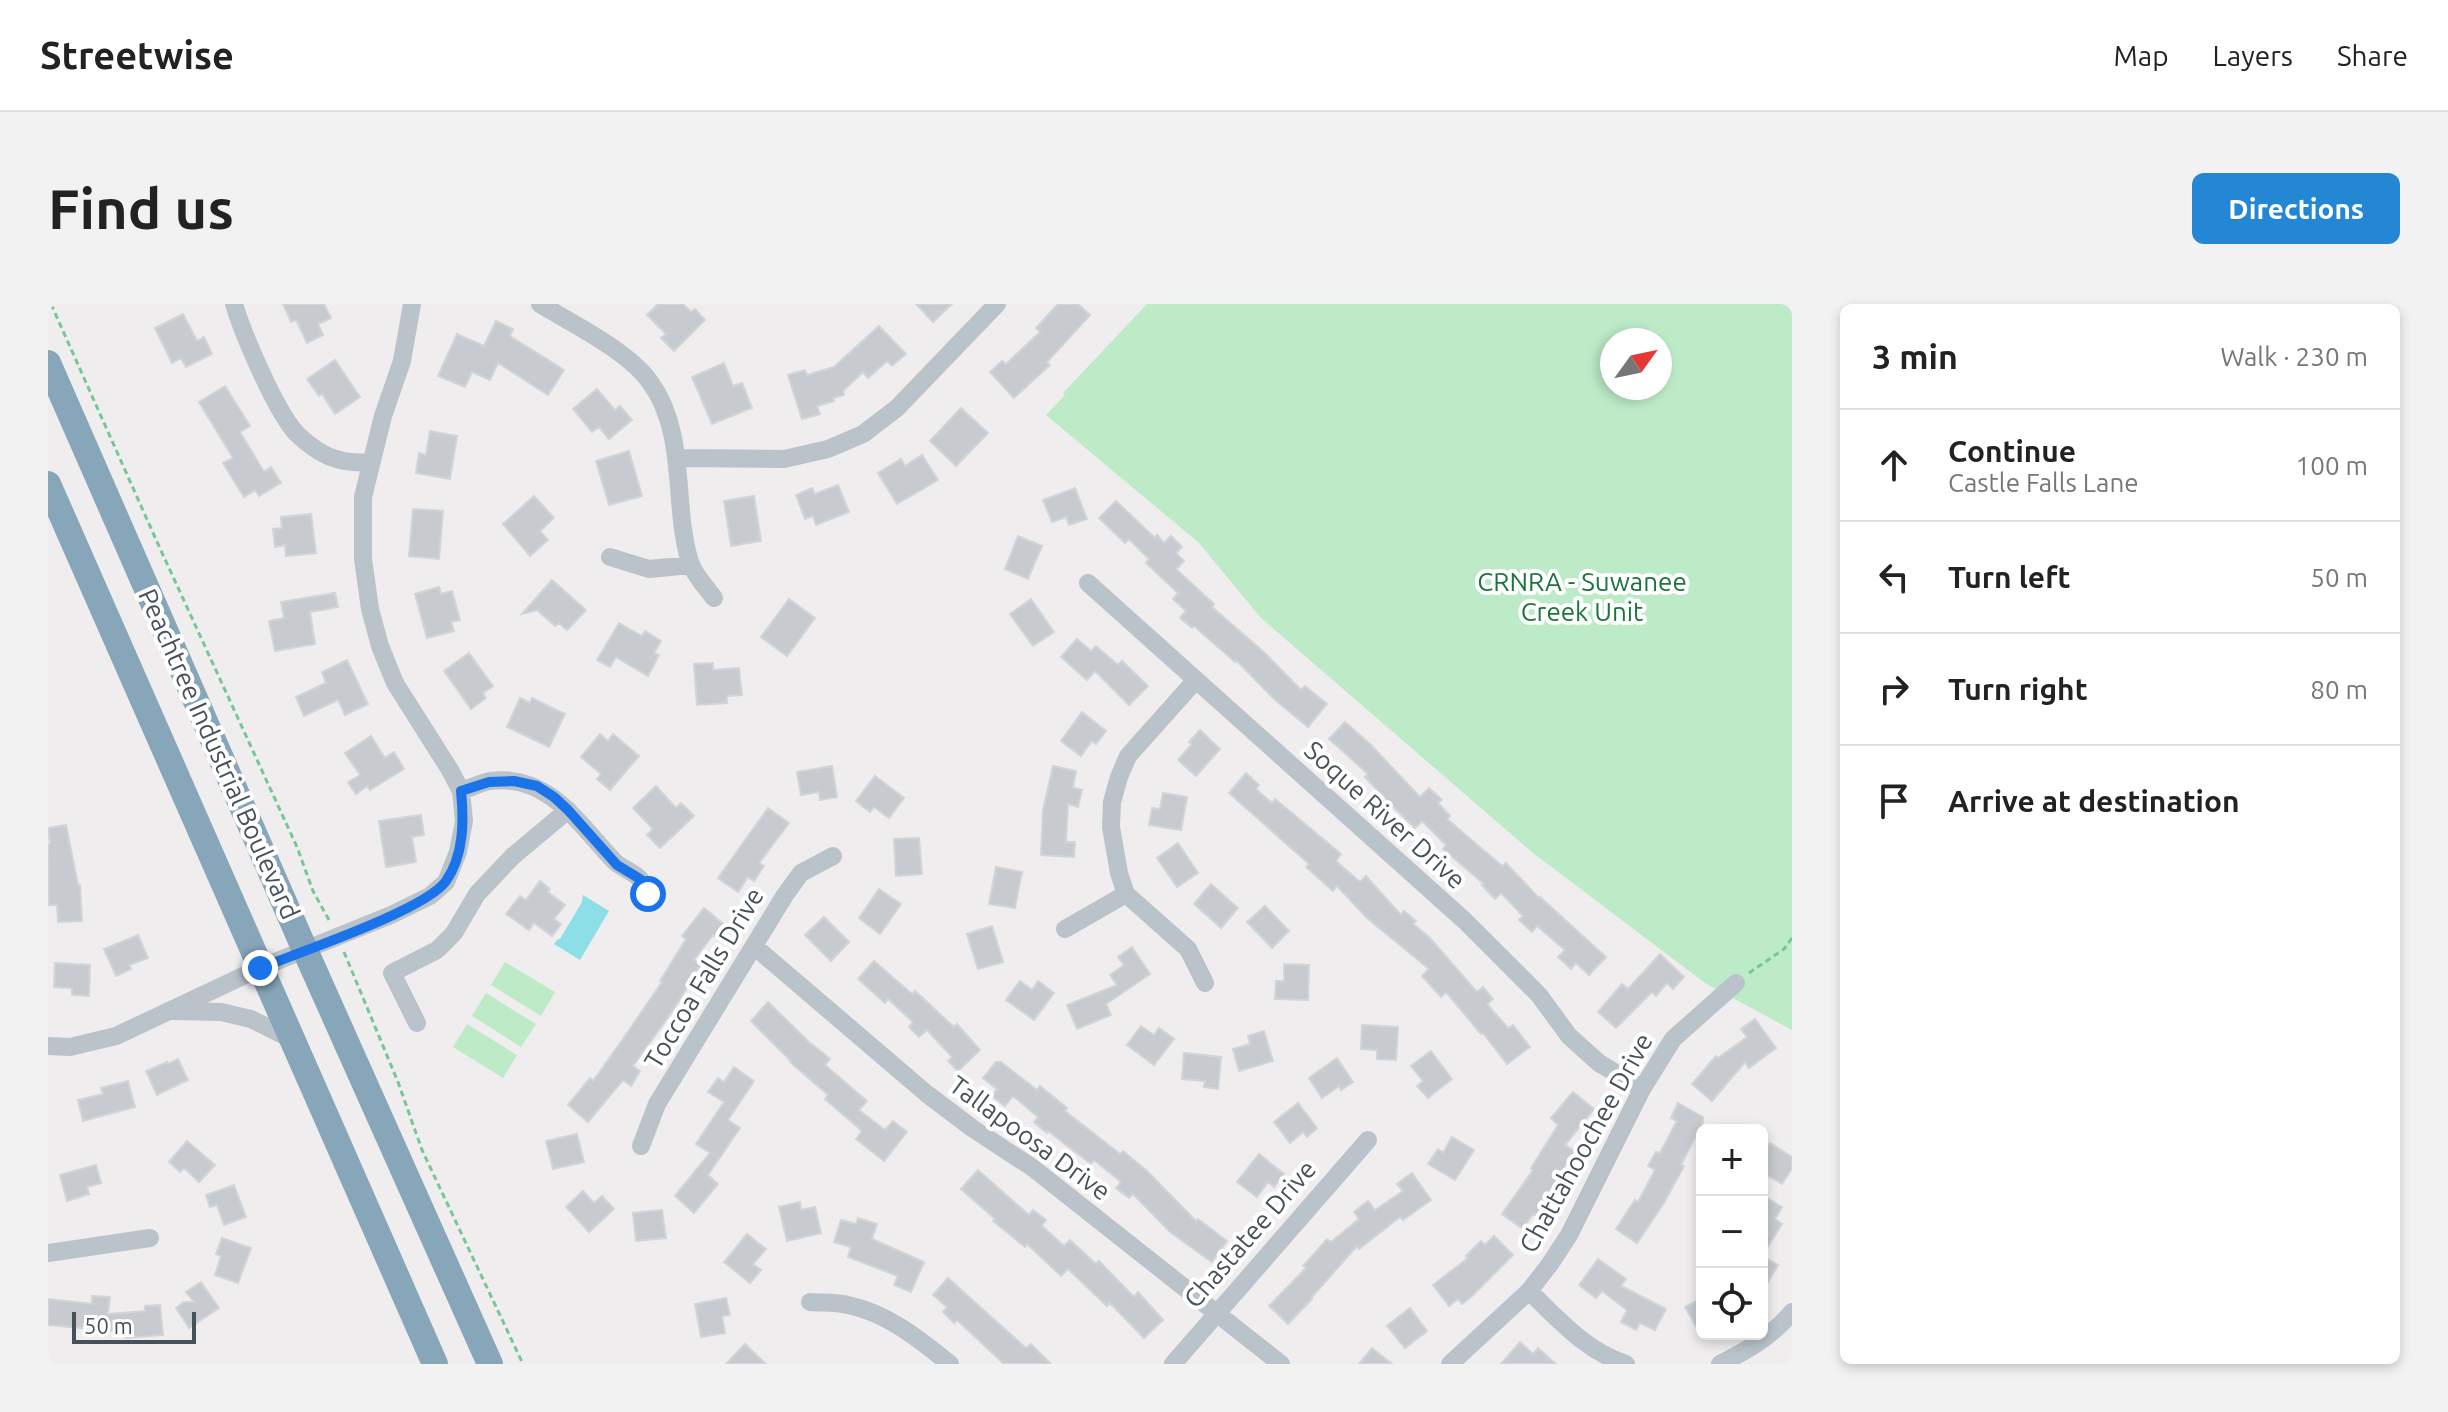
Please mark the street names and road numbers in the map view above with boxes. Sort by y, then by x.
street label: Peachtree Industrial Boulevard [133,584,306,923]
street label: Soque River Drive [1299,735,1472,894]
street label: Toccoa Falls Drive [638,882,769,1073]
street label: Chattahoochee Drive [1513,1028,1658,1257]
street label: Tallapoosa Drive [944,1070,1116,1206]
street label: Chastatee Drive [1178,1154,1321,1313]

